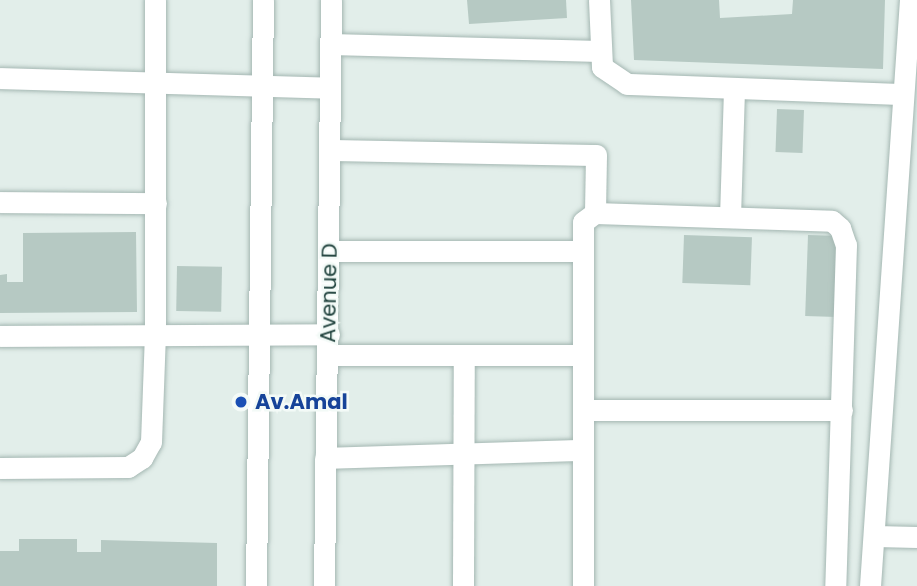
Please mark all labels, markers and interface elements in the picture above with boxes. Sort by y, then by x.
street label: Avenue D [316,243,342,343]
place label: Av.Amal [255,389,348,415]
marker: Av.Amal [233,394,249,410]

